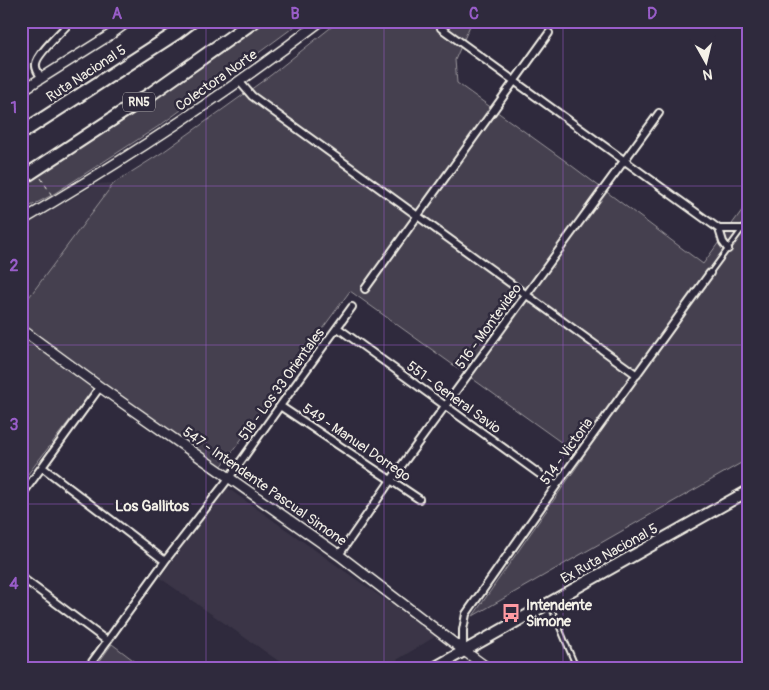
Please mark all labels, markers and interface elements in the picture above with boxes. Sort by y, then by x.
text: A [112,4,123,24]
text: B [290,4,300,24]
text: C [469,4,479,24]
text: D [647,4,657,24]
north arrow [682,38,732,88]
street label: Ruta Nacional 5 [43,41,129,106]
street label: Colectora Norte [172,46,260,115]
text: N [702,65,714,83]
road number: RN5 [123,92,155,111]
text: 1 [11,98,17,118]
text: 2 [10,256,19,276]
street label: 516 - Montevideo [452,280,525,372]
street label: 518 - Los 33 Orientales [235,324,328,444]
street label: 551 - General Savio [403,358,505,438]
street label: 549 - Manuel Dorrego [299,400,414,485]
text: 3 [10,415,19,435]
street label: 514 - Victoria [536,415,596,488]
street label: 547 - Intendente Pascual Simone [180,423,350,550]
district label: Los Gallitos [115,497,189,516]
street label: Ex Ruta Nacional 5 [558,520,661,587]
text: 4 [9,574,19,594]
place label: Intendente Simone [526,597,593,630]
bus stop icon: Intendente Simone [500,602,522,624]

